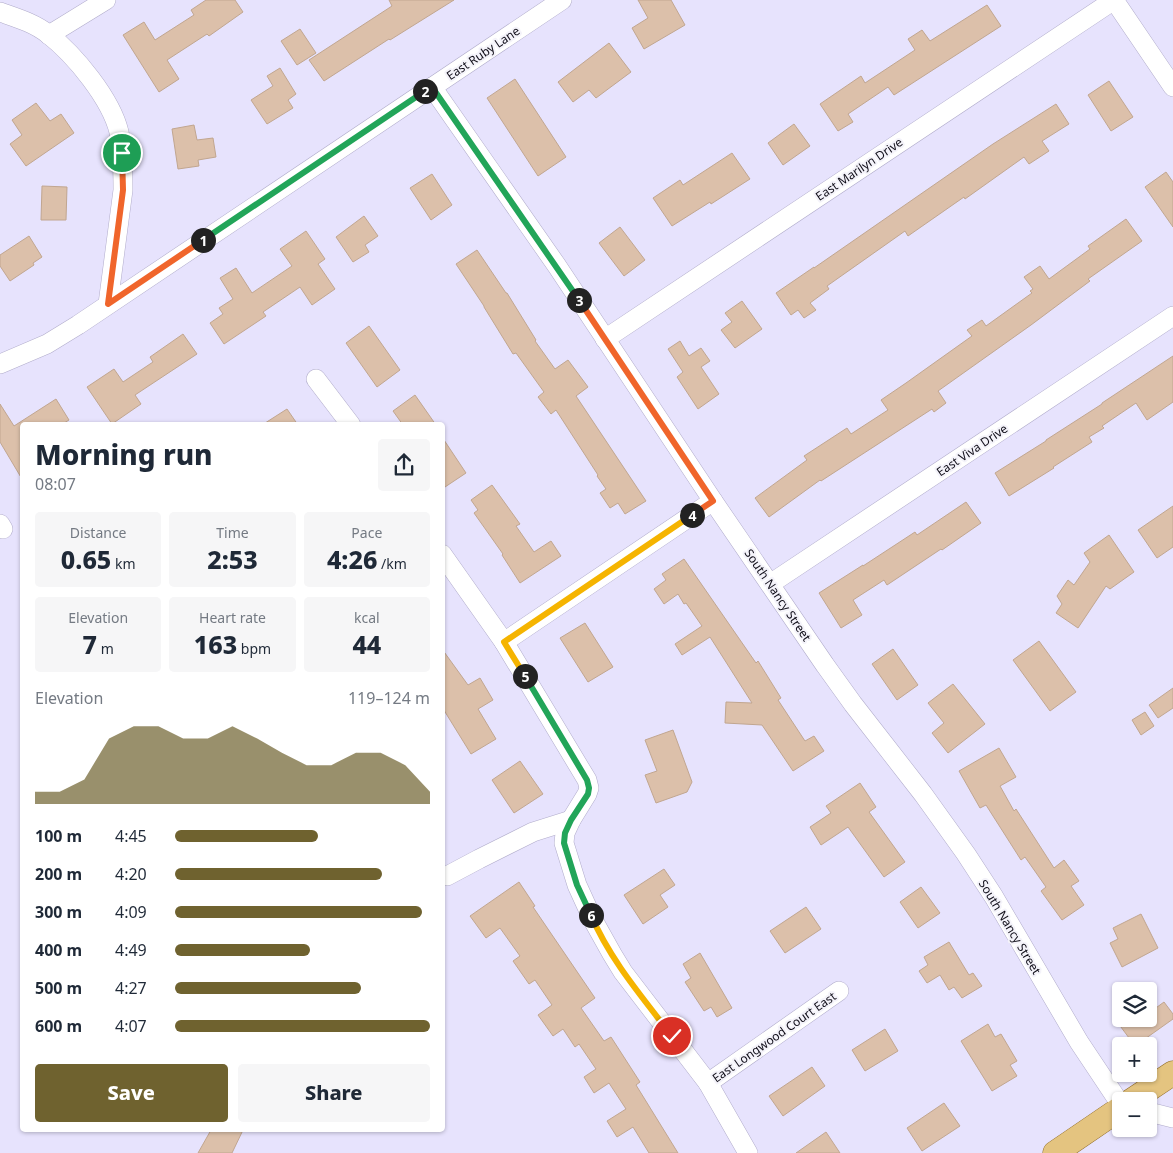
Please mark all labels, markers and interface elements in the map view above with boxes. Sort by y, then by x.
street label: East Ruby Lane [443,22,523,84]
pin: 2 [412,78,438,104]
text: 2 [421,82,430,101]
pin [101,132,143,174]
street label: East Marilyn Drive [812,133,906,204]
icon: arrive [108,139,136,167]
pin: 1 [190,228,216,252]
text: 1 [199,231,208,250]
pin: 3 [566,288,592,312]
text: 3 [575,291,584,310]
street label: East Viva Drive [933,420,1011,480]
text: Morning run [35,435,213,473]
button: share [378,439,430,491]
text: 08:07 [35,473,76,495]
pin: 4 [680,502,704,528]
text: 4 [688,506,697,525]
text: Distance [70,523,127,542]
text: Time [216,523,249,542]
text: Pace [351,523,382,542]
text: 0.65 [61,542,111,576]
text: 2:53 [207,542,258,576]
text: 4:26 [327,542,377,576]
street label: South Nancy Street [741,546,816,645]
text: km [111,554,136,573]
text: /km [377,554,407,573]
text: Elevation [68,608,128,627]
text: Heart rate [199,608,266,627]
text: kcal [354,608,380,627]
text: 7 [83,627,97,661]
text: 163 [194,627,237,661]
text: 44 [352,627,381,661]
text: m [97,639,114,658]
text: bpm [237,639,271,658]
pin: 5 [512,664,538,688]
text: 5 [521,667,530,686]
text: Elevation [35,687,103,709]
text: 119–124 m [348,687,430,709]
text: 100 m [35,825,82,847]
text: 4:45 [115,825,147,847]
text: 200 m [35,863,82,885]
text: 4:20 [115,863,147,885]
street label: South Nancy Street [975,876,1045,978]
text: 300 m [35,901,82,923]
text: 4:09 [115,901,147,923]
pin: 6 [578,902,604,928]
text: 6 [587,906,596,925]
text: 400 m [35,939,82,961]
text: 4:49 [115,939,147,961]
text: 500 m [35,977,82,999]
text: 4:27 [115,977,147,999]
map controls [1112,982,1157,1137]
button: layers [1112,982,1157,1027]
street label: East Longwood Court East [709,987,840,1086]
text: 600 m [35,1015,82,1037]
text: 4:07 [115,1015,147,1037]
pin [651,1015,693,1057]
icon: check [658,1022,686,1050]
button: + [1112,1037,1157,1082]
button: Save [35,1064,228,1122]
button: Share [238,1064,430,1122]
button: − [1112,1092,1157,1137]

